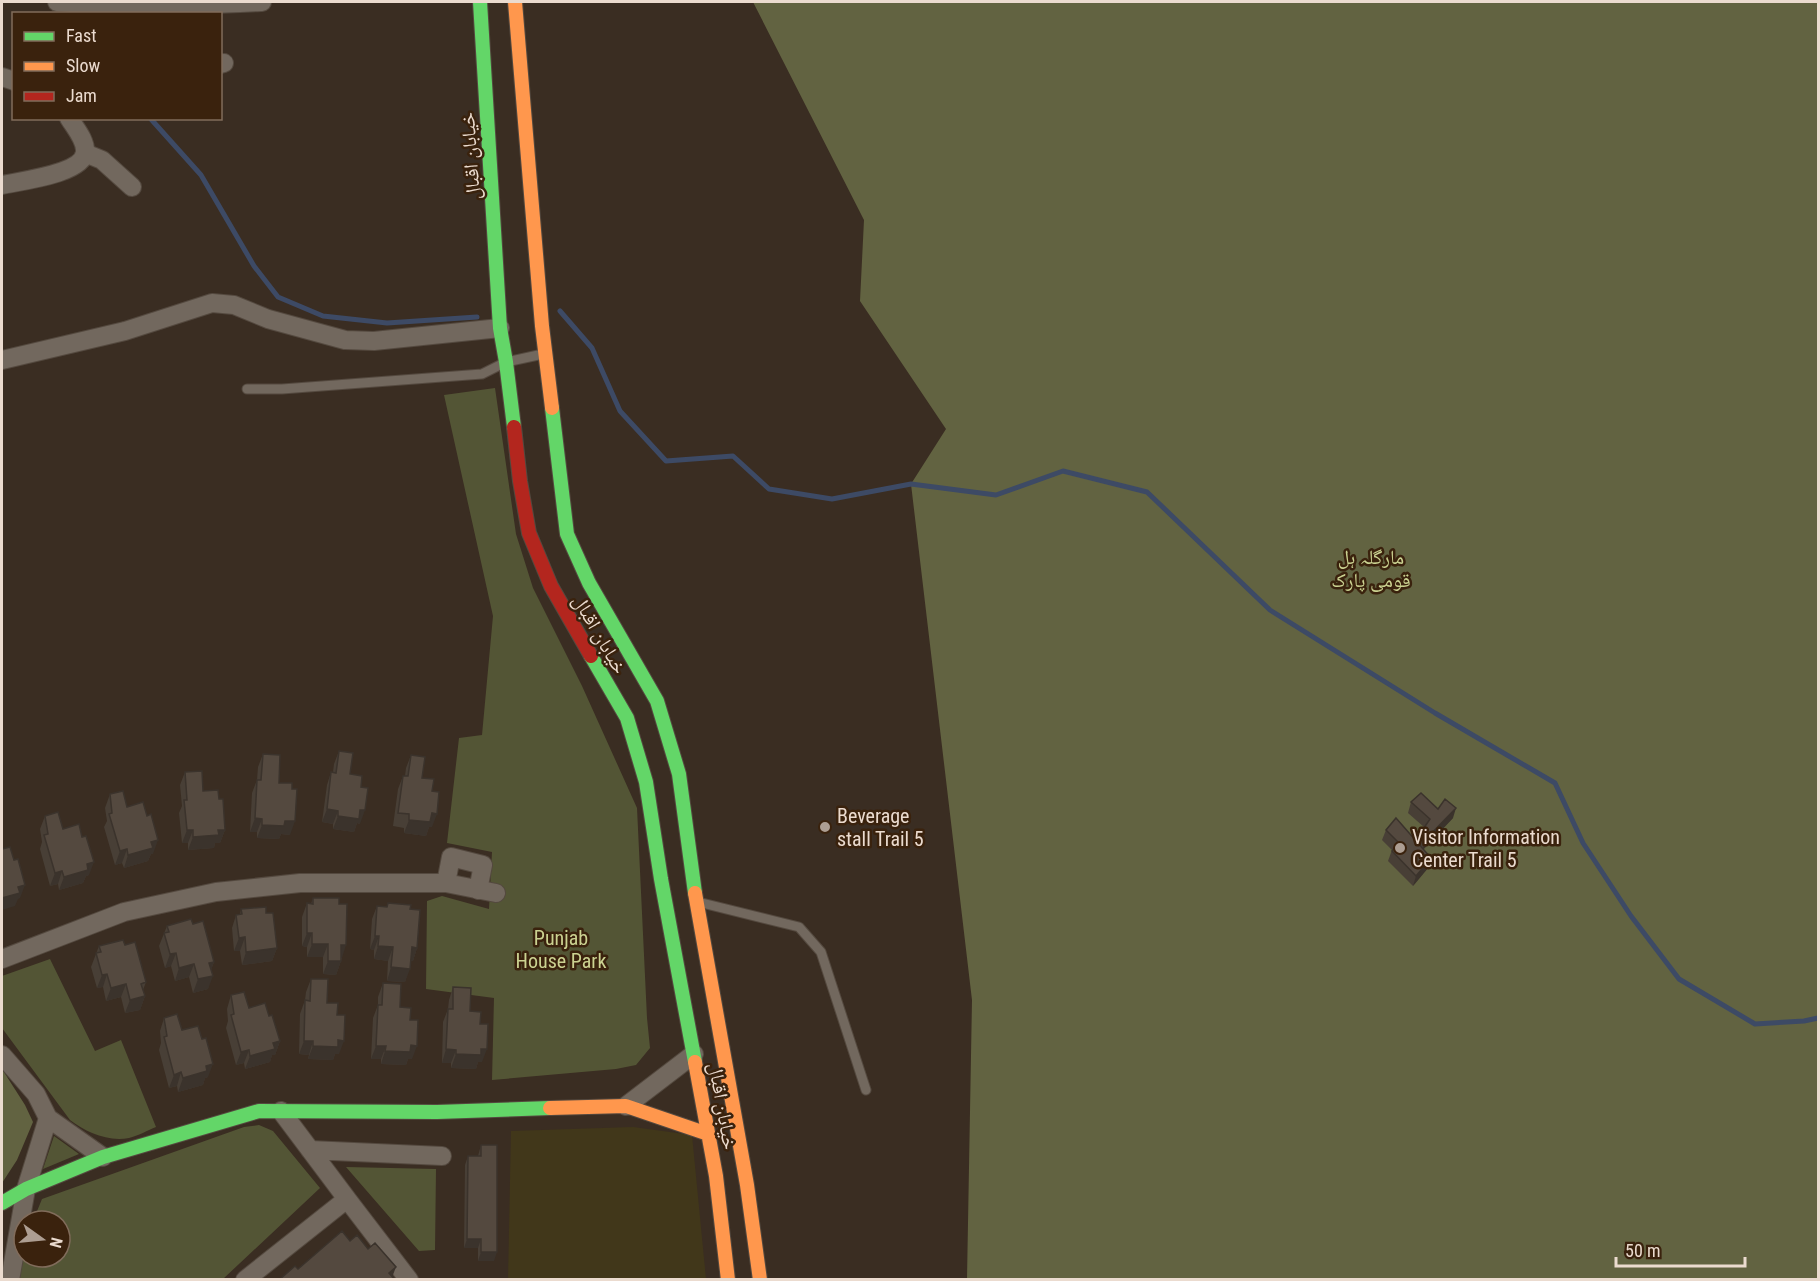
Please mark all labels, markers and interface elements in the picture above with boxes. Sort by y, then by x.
legend [12,12,222,120]
text: Fast [66,25,97,46]
text: Slow [66,55,101,76]
text: Jam [66,85,97,106]
street label: خیابان اقبال [455,111,485,201]
park label: مارگلہ ہل قومی پارک [1331,545,1411,592]
street label: خیابان اقبال [568,590,632,678]
place label: Beverage stall Trail 5 [837,804,924,851]
marker: Beverage stall Trail 5 [818,820,832,834]
place label: Visitor Information Center Trail 5 [1412,825,1560,872]
marker: Visitor Information Center Trail 5 [1393,841,1407,855]
park label: Punjab House Park [516,926,606,973]
street label: خیابان اقبال [704,1061,742,1152]
north arrow [12,1209,72,1269]
scale bar [1616,1230,1745,1268]
text: N [46,1236,66,1250]
text: 50 m [1625,1240,1660,1261]

